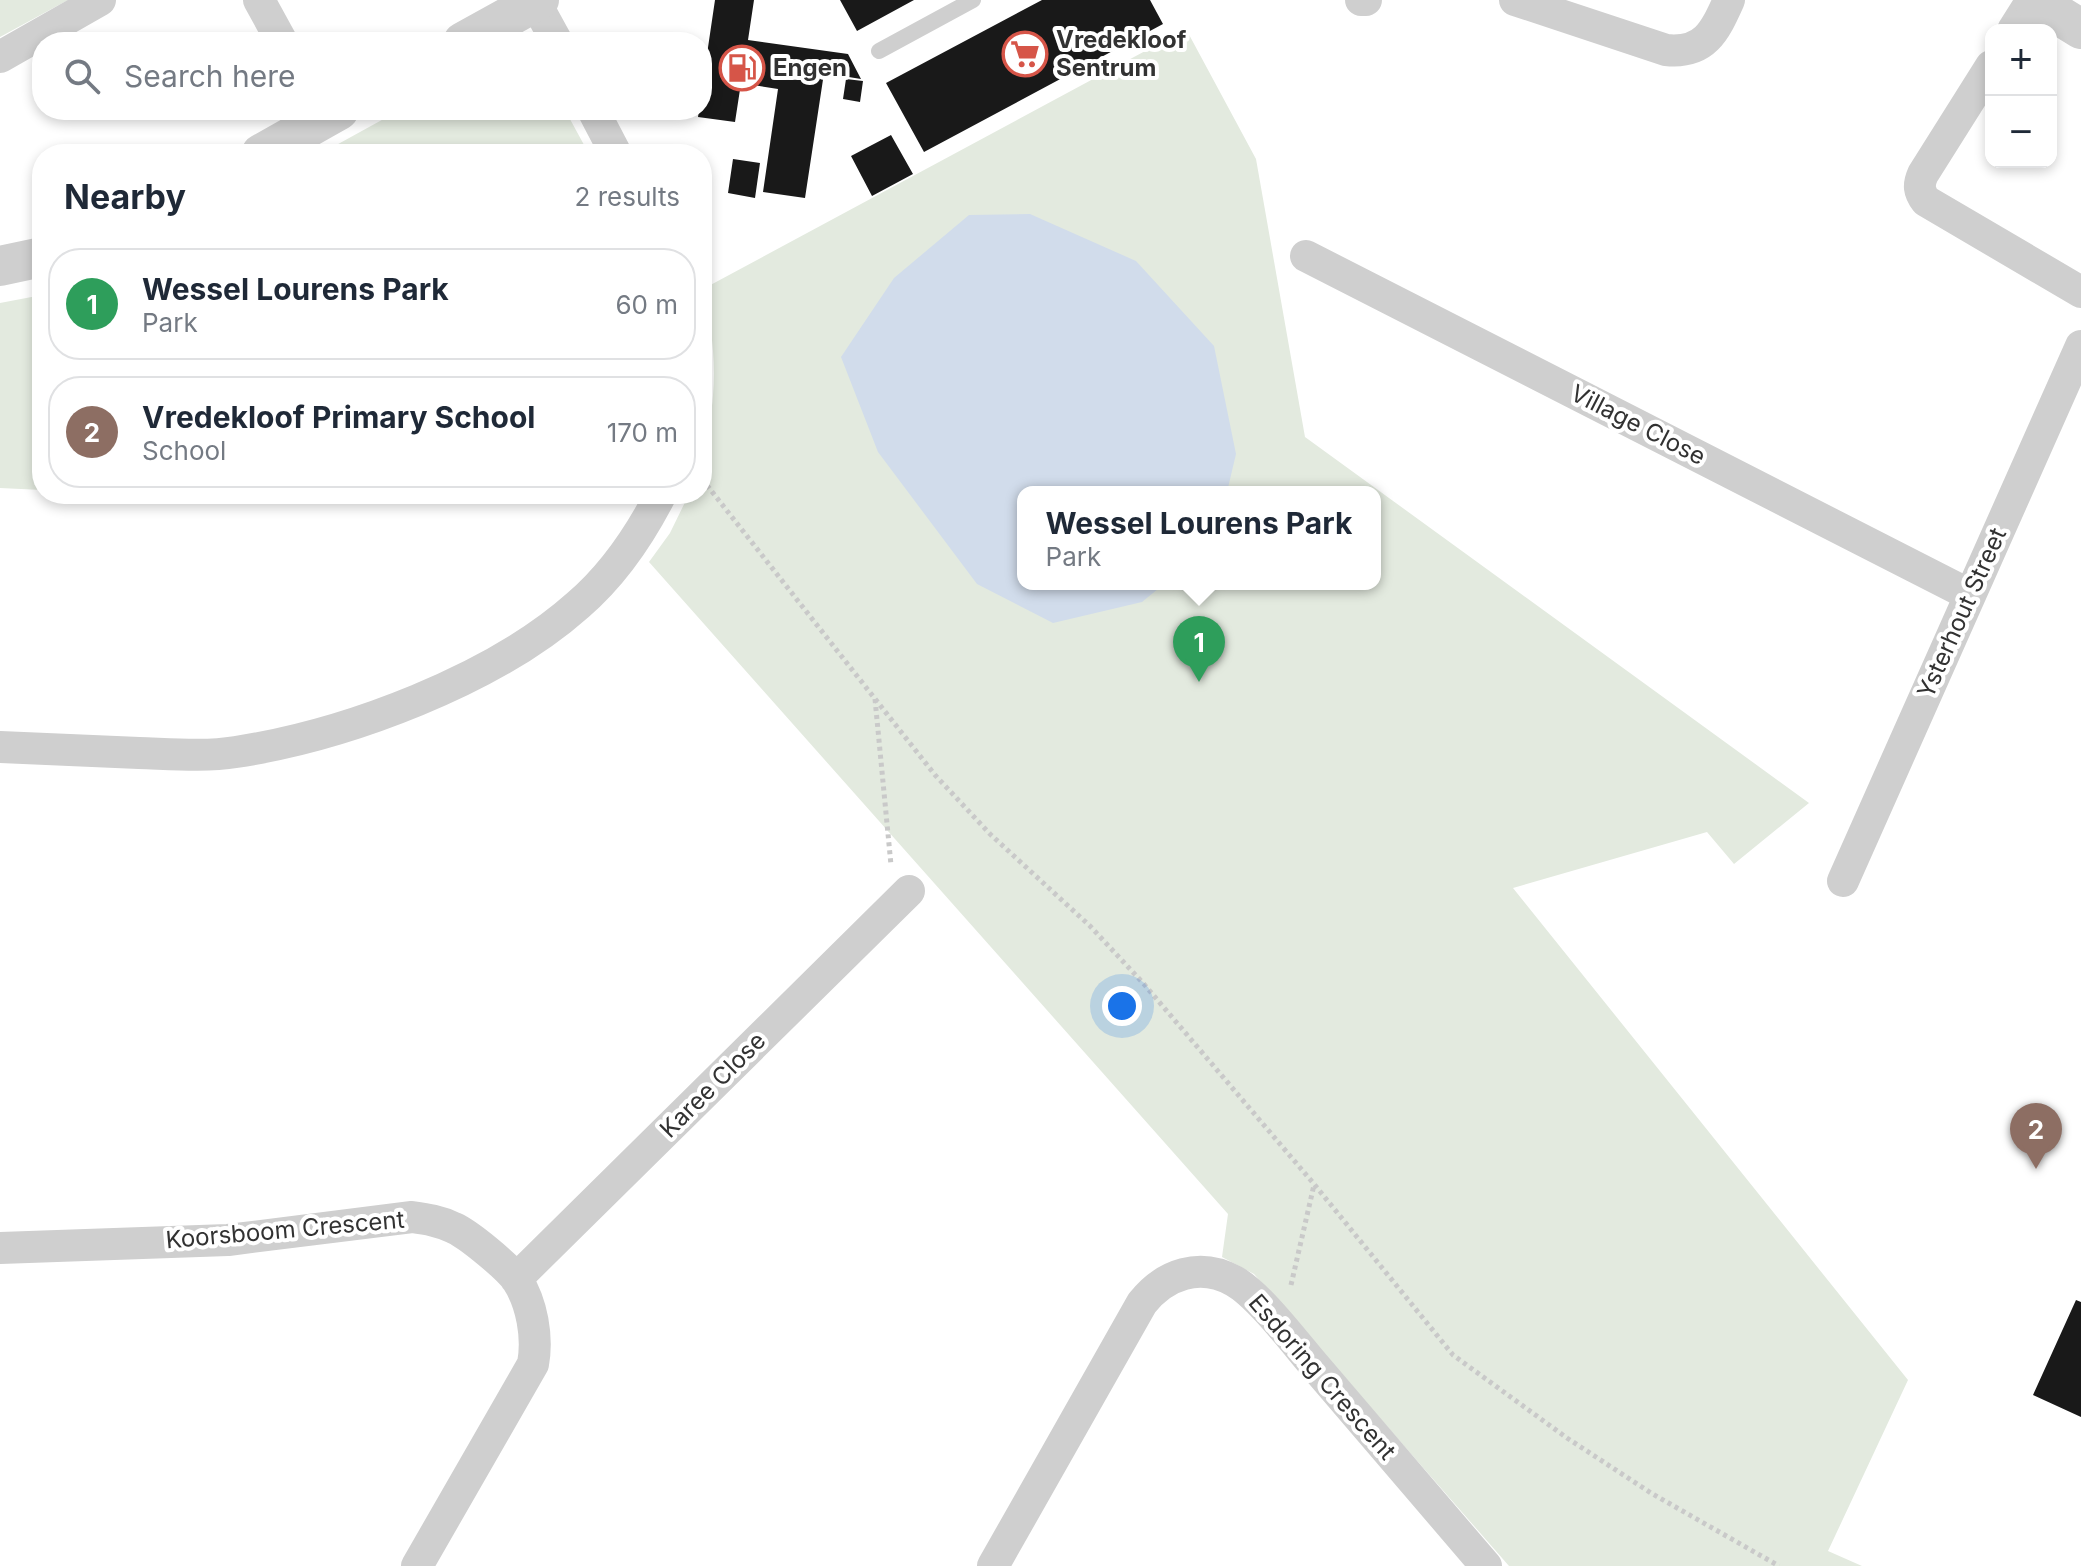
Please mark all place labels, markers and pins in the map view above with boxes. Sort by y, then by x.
place label: Vredekloof Sentrum [1056,25,1187,82]
supermarket icon: Vredekloof Sentrum [1001,30,1049,78]
fuel station icon: Engen [718,44,766,92]
place label: Engen [773,53,847,82]
pin: 1 [1173,616,1225,682]
pin: 2 [2010,1103,2062,1169]

